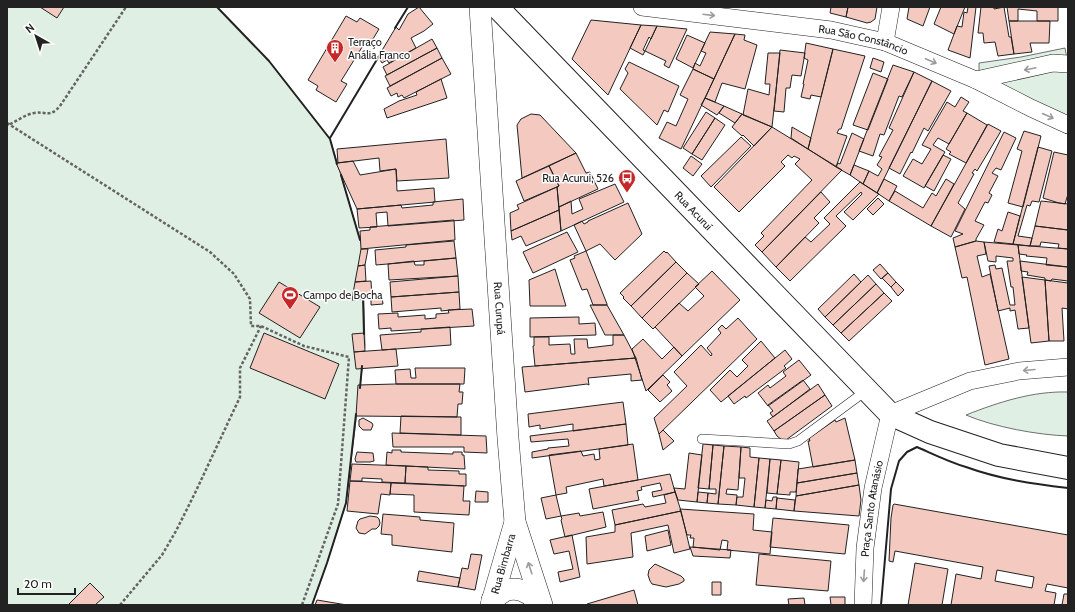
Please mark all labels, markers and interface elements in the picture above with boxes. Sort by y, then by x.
one-way arrow [702,11,715,19]
north arrow [16,16,56,56]
text: N [22,20,37,36]
street label: Rua São Constâncio [818,22,910,58]
place label: Terraço Anália Franco [348,35,410,62]
building icon: Terraço Anália Franco [325,38,345,63]
one-way arrow [924,58,936,65]
one-way arrow [1023,65,1036,73]
one-way arrow [1042,113,1054,120]
bus stop icon: Rua Acurui, 526 [617,168,637,193]
place label: Rua Acurui, 526 [542,171,614,185]
street label: Rua Acuruí [672,188,716,234]
street label: Rua Curupá [491,281,508,336]
sports icon: Campo de Bocha [280,285,300,310]
place label: Campo de Bocha [303,288,383,302]
one-way arrow [1023,366,1036,373]
street label: Praça Santo Atanásio [858,459,886,557]
street label: Rua Bimbarra [488,531,518,595]
one-way arrow [526,562,533,575]
one-way arrow [860,569,867,582]
scale bar [18,570,75,596]
text: 20 m [24,576,52,591]

